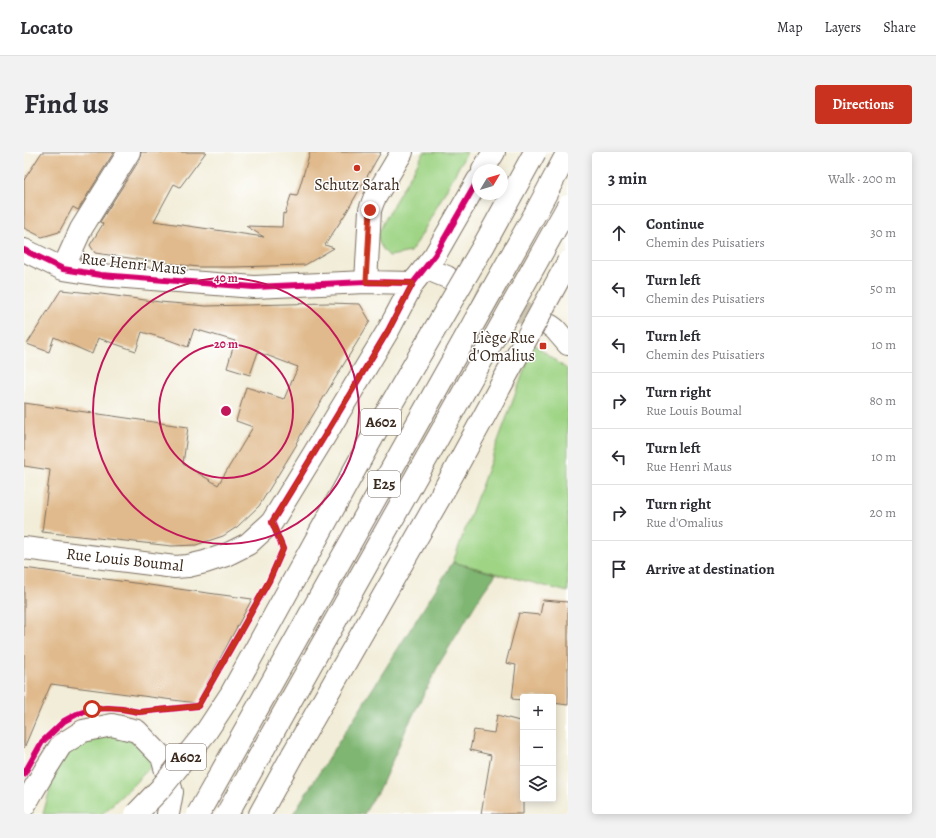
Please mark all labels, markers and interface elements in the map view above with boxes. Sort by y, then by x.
text: Locato [20,15,73,41]
text: Map [777,18,803,37]
text: Layers [825,18,861,37]
text: Share [883,18,916,37]
text: Find us [24,85,109,123]
button: Directions [815,85,912,124]
marker: Schutz Sarah [352,163,362,173]
north arrow [472,164,508,200]
text: 3 min [608,167,647,190]
text: Walk · 200 m [828,170,896,187]
place label: Schutz Sarah [314,174,400,196]
route end [361,201,379,219]
text: Continue [646,214,704,234]
icon: ahead [608,222,630,244]
text: 30 m [870,224,896,241]
text: Chemin des Puisatiers [646,234,765,251]
street label: Rue Henri Maus [80,248,188,280]
text: 40 m [214,270,238,286]
text: Turn left [646,270,701,290]
icon: left [608,278,630,300]
text: 50 m [870,280,896,297]
text: Chemin des Puisatiers [646,290,765,307]
text: Turn left [646,326,701,346]
place label: Liège Rue d'Omalius [468,327,535,367]
icon: left [608,334,630,356]
text: 20 m [214,336,238,352]
text: 10 m [871,336,896,353]
marker: Liège Rue d'Omalius [538,341,548,351]
text: Chemin des Puisatiers [646,346,765,363]
text: Turn right [646,382,711,402]
icon: right [608,390,630,412]
text: 80 m [869,392,896,409]
text: Rue Louis Boumal [646,402,742,419]
centre of rings [219,404,233,418]
road number: A602 [361,409,401,435]
text: Turn left [646,438,701,458]
icon: left [608,446,630,468]
text: 10 m [871,448,896,465]
text: Rue Henri Maus [646,458,732,475]
road number: E25 [368,471,400,497]
text: Turn right [646,494,711,514]
icon: right [608,502,630,524]
text: 20 m [870,504,896,521]
text: Rue d'Omalius [646,514,723,531]
street label: Rue Louis Boumal [65,543,185,577]
icon: arrive [608,558,630,580]
text: Arrive at destination [646,559,775,579]
map controls [520,694,556,802]
button: + [520,694,556,730]
route start [83,700,101,718]
button: − [520,730,556,766]
road number: A602 [166,744,206,770]
button: layers [520,766,556,802]

